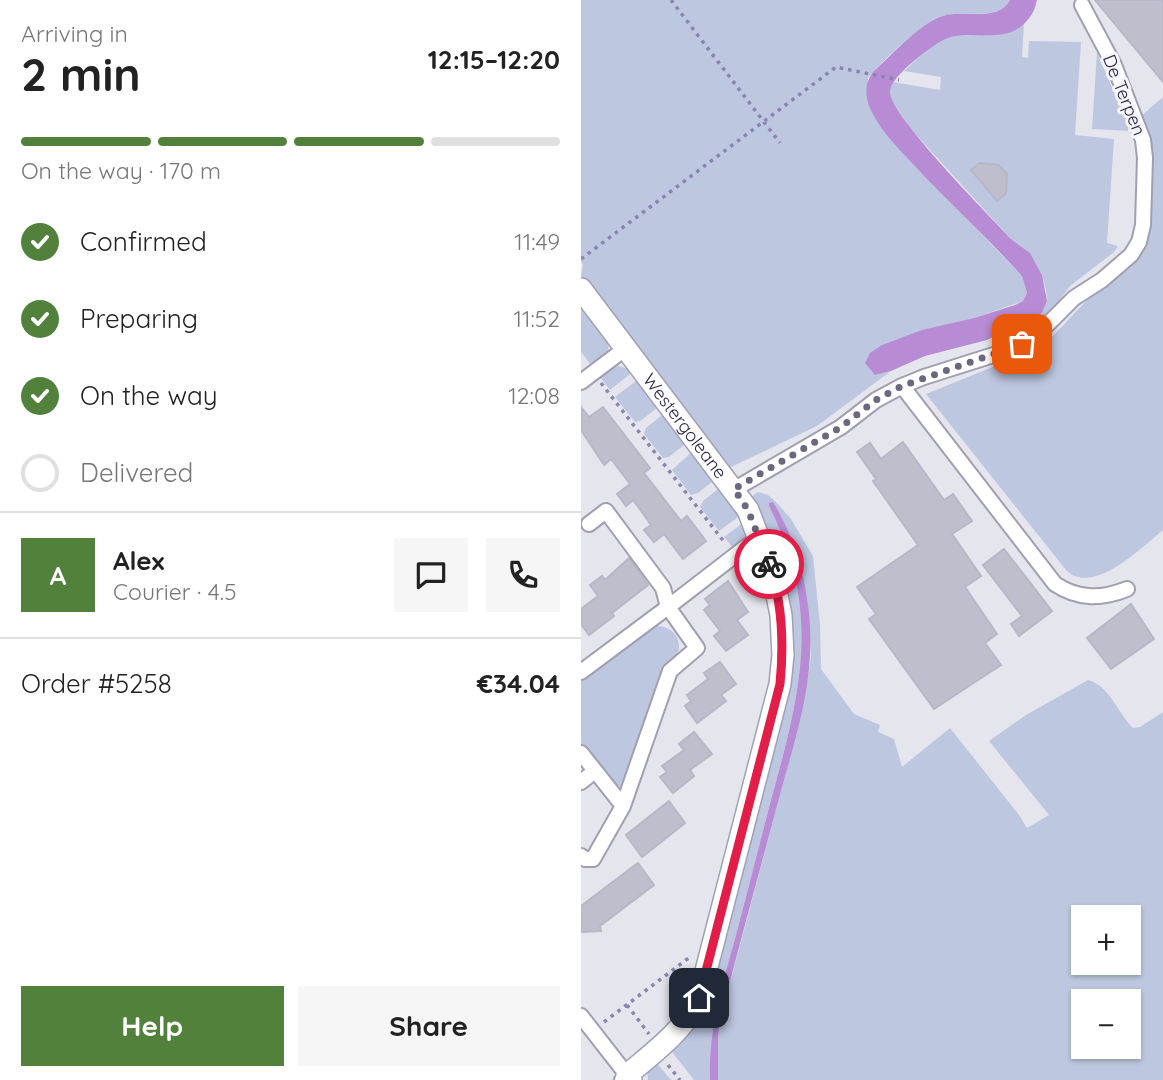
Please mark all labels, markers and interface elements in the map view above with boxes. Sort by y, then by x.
text: Arriving in [21,19,128,48]
text: 12:15–12:20 [428,43,560,76]
text: 2 min [21,45,141,103]
street label: De Terpen [1098,51,1151,139]
text: On the way · 170 m [21,156,221,185]
icon: check [21,223,59,261]
text: Confirmed [80,225,207,258]
text: 11:49 [514,227,560,256]
icon: check [21,300,59,338]
text: Preparing [80,302,198,335]
text: 11:52 [513,304,560,333]
pin [992,314,1052,374]
icon: bag [1003,325,1041,363]
street label: Westergoleane [638,369,732,483]
icon: check [21,377,59,415]
text: On the way [80,379,218,412]
text: 12:08 [508,381,560,410]
text: Delivered [80,456,193,489]
courier [734,529,804,599]
button: chat [394,538,468,612]
button: phone [486,538,560,612]
text: Alex [113,544,164,577]
icon: bike [750,545,788,583]
text: A [50,559,66,592]
text: Courier · 4.5 [113,577,237,606]
text: Order #5258 [21,667,172,700]
text: €34.04 [477,667,560,700]
map controls [1071,905,1141,1059]
button: + [1071,905,1141,975]
pin [669,968,729,1028]
icon: home [680,979,718,1017]
button: Help [21,986,284,1066]
button: Share [298,986,560,1066]
button: − [1071,989,1141,1059]

